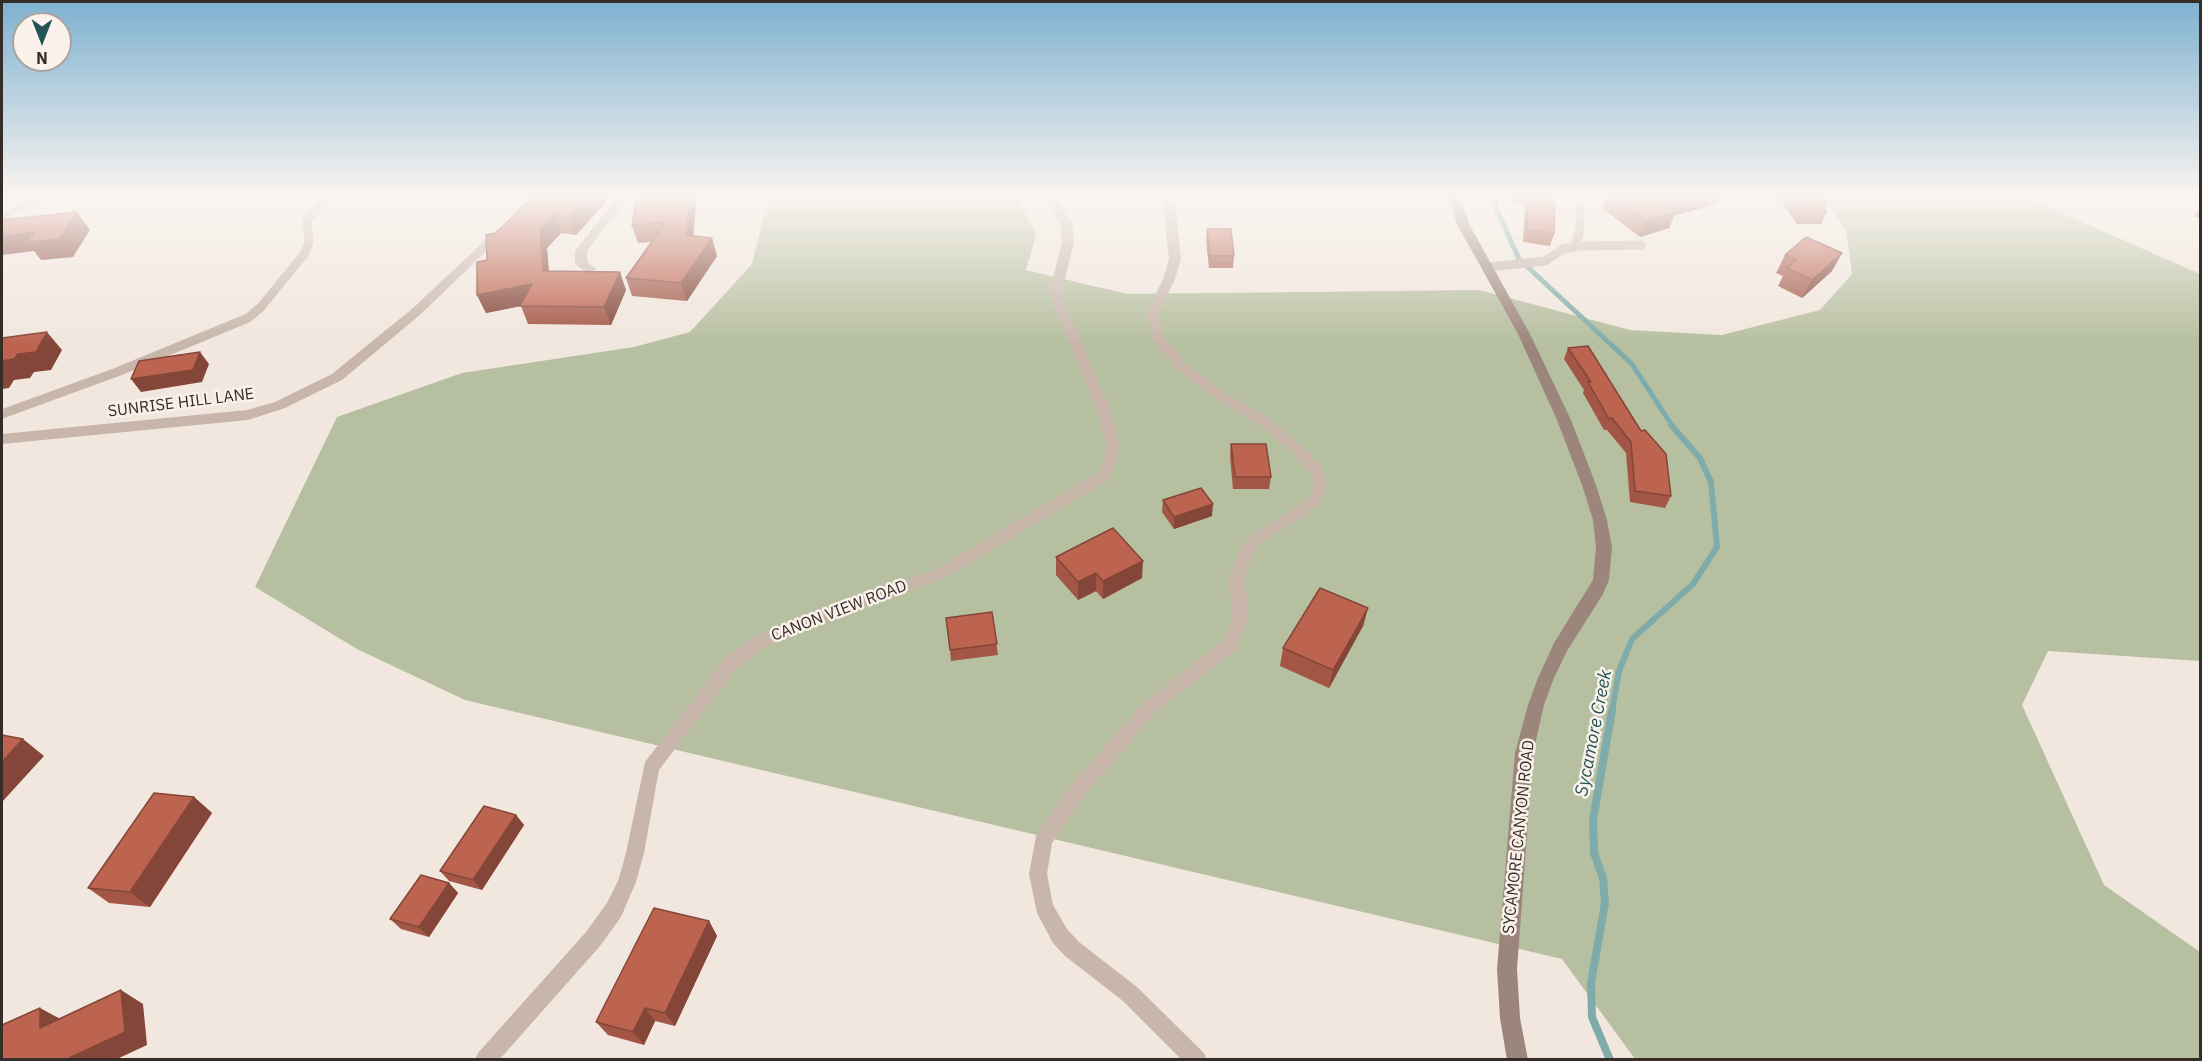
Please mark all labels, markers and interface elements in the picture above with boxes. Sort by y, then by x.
north arrow [12,12,72,72]
text: N [36,48,48,68]
street label: SUNRISE HILL LANE [107,385,255,421]
street label: CANON VIEW ROAD [769,576,909,646]
water label: Sycamore Creek [1571,668,1617,798]
street label: SYCAMORE CANYON ROAD [1499,739,1539,935]

